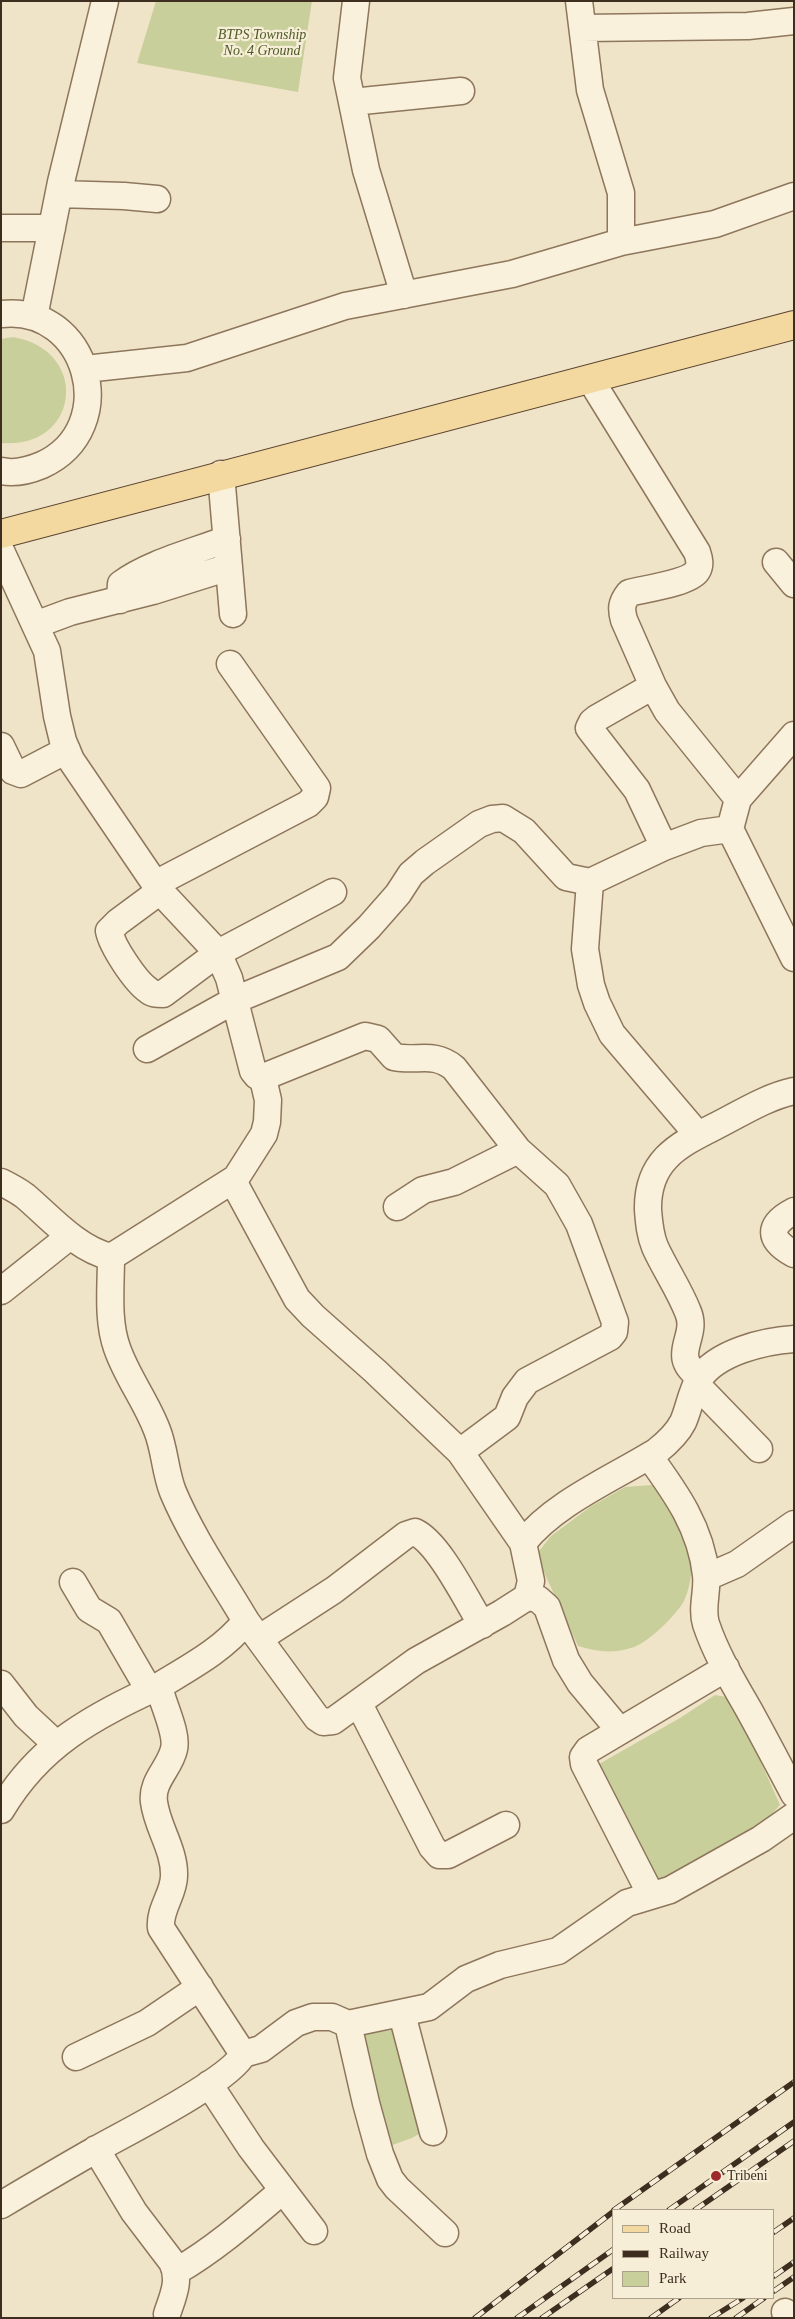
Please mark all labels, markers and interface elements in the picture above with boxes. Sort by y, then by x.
park label: BTPS Township No. 4 Ground [218,27,306,59]
place label: Tribeni [727,2168,768,2184]
marker: Tribeni [709,2169,723,2183]
legend [612,2209,775,2299]
text: Road [659,2220,691,2236]
text: Railway [659,2245,709,2261]
text: Park [659,2270,687,2286]

